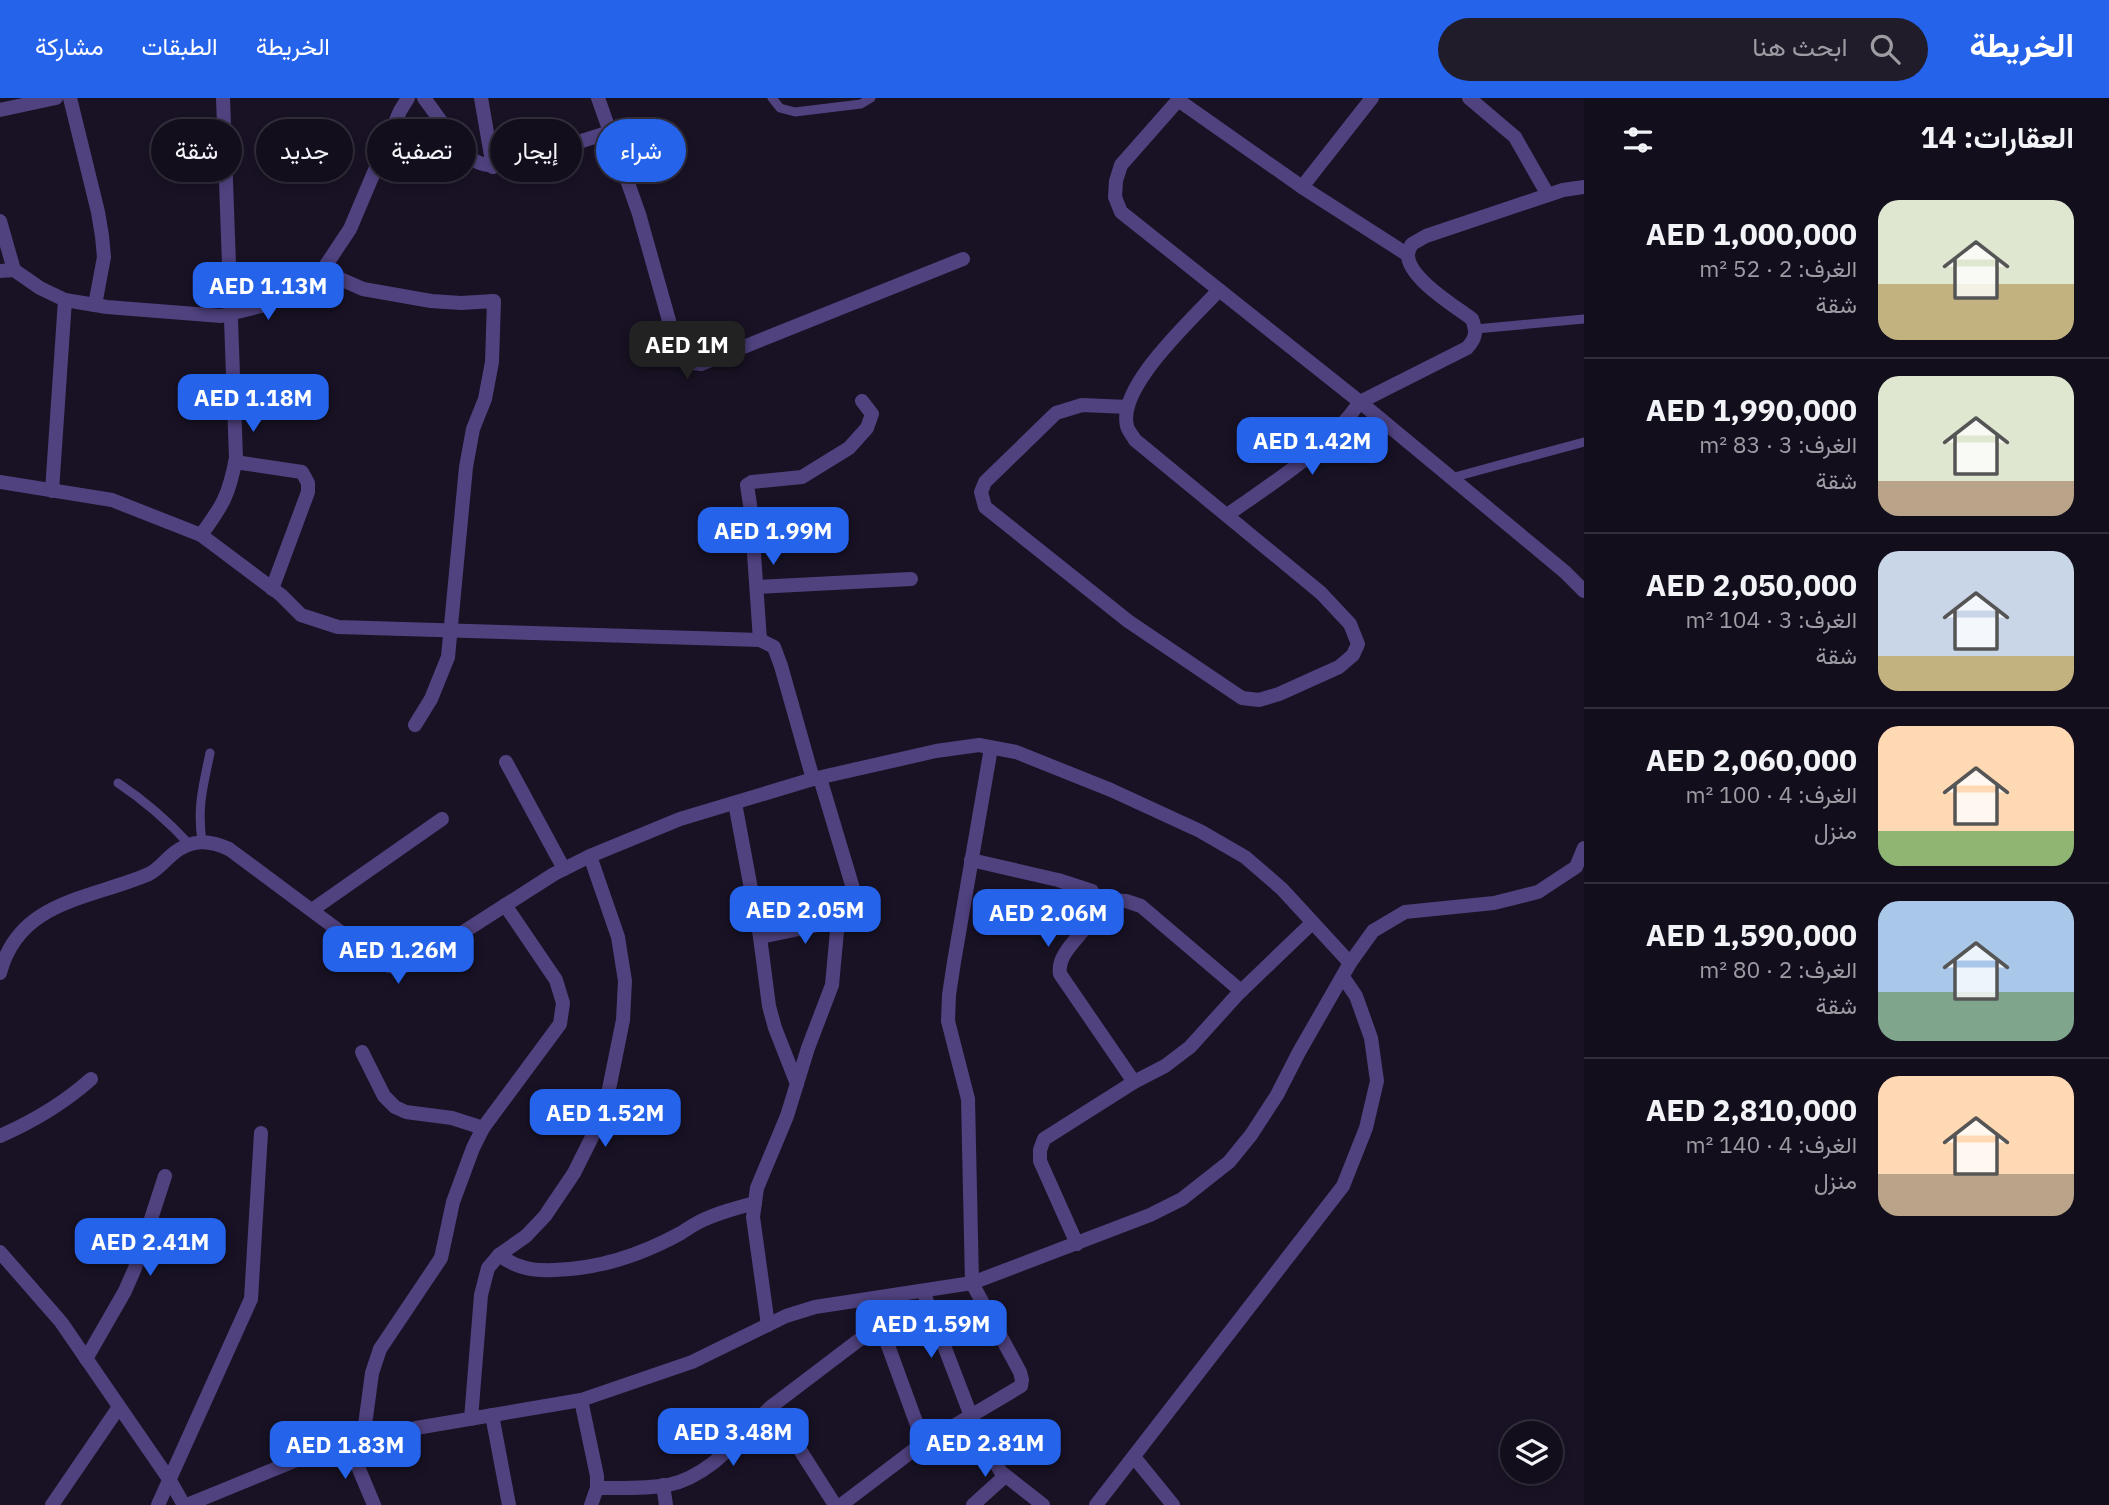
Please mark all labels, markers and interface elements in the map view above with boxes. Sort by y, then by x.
search box [1438,18,1928,81]
text: الخريطة [1970,23,2074,66]
text: ابحث هنا [1752,29,1848,63]
text: مشاركة [35,30,103,62]
text: الطبقات [141,30,218,62]
text: الخريطة [256,30,330,62]
icon: search [1866,30,1904,68]
text: العقارات: 14 [1920,117,2074,156]
chip: شقة [151,119,242,182]
chip: جديد [256,119,353,182]
chip: تصفية [367,119,476,182]
chip: إيجار [490,119,582,182]
chip: شراء [596,119,686,182]
icon: filters [1619,121,1657,159]
text: AED 1,000,000 [1646,214,1857,253]
icon: home [1934,228,2018,312]
text: الغرف: 2 · 52 m² [1699,253,1857,283]
pin: AED 1.13M [188,262,348,322]
text: AED 1.13M [209,270,327,300]
text: شقة [1815,289,1857,319]
pin: AED 1M [630,322,744,381]
text: AED 1M [645,329,729,359]
pin: AED 1.18M [173,374,333,434]
text: AED 1.18M [194,382,312,412]
text: AED 1,990,000 [1646,390,1857,429]
icon: home [1934,404,2018,488]
pin: AED 1.42M [1232,418,1392,477]
text: AED 1.42M [1253,425,1371,455]
text: الغرف: 3 · 83 m² [1699,429,1857,459]
text: شقة [1815,465,1857,495]
pin: AED 1.99M [693,508,853,567]
text: AED 1.99M [714,515,832,545]
text: AED 2,050,000 [1646,565,1857,604]
icon: home [1934,579,2018,663]
text: الغرف: 3 · 104 m² [1685,604,1857,634]
text: شقة [1815,640,1857,670]
text: AED 2,060,000 [1646,740,1857,779]
icon: home [1934,754,2018,838]
text: الغرف: 4 · 100 m² [1685,779,1857,809]
text: منزل [1814,815,1857,845]
pin: AED 2.05M [725,886,885,946]
pin: AED 2.06M [968,890,1128,949]
text: AED 2.05M [746,894,864,924]
text: AED 2.06M [989,897,1107,927]
text: AED 1,590,000 [1646,915,1857,954]
pin: AED 1.26M [318,926,478,986]
icon: home [1934,929,2018,1013]
text: AED 1.26M [339,934,457,964]
text: الغرف: 2 · 80 m² [1699,954,1857,984]
text: شقة [1815,990,1857,1020]
pin: AED 1.52M [525,1090,685,1149]
text: AED 2,810,000 [1646,1090,1857,1129]
text: AED 1.52M [546,1097,664,1127]
icon: home [1934,1104,2018,1188]
text: الغرف: 4 · 140 m² [1685,1129,1857,1159]
text: منزل [1814,1165,1857,1195]
pin: AED 2.41M [70,1218,230,1278]
text: AED 2.41M [91,1226,209,1256]
pin: AED 1.59M [851,1300,1011,1360]
text: AED 1.59M [872,1308,990,1338]
pin: AED 3.48M [653,1408,813,1468]
text: AED 3.48M [674,1416,792,1446]
pin: AED 2.81M [905,1420,1065,1479]
map controls [1500,1421,1563,1484]
button: layers [1500,1421,1563,1484]
pin: AED 1.83M [265,1422,425,1481]
text: AED 2.81M [926,1427,1044,1457]
text: AED 1.83M [286,1429,404,1459]

